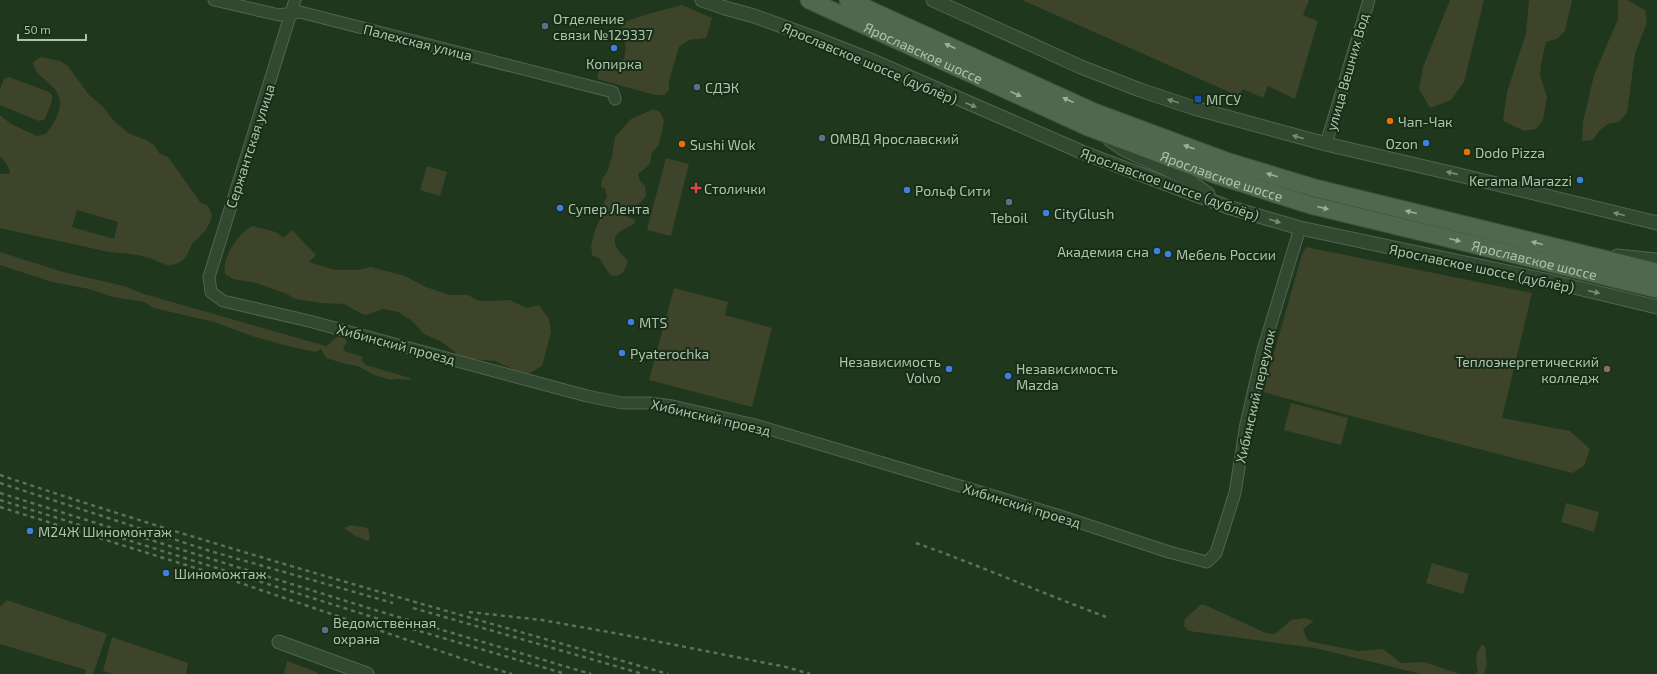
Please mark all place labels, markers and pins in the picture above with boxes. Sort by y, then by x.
place label: Отделение связи №129337 [553,10,653,43]
marker: Отделение связи №129337 [540,21,550,31]
marker: Копирка [609,43,619,53]
place label: Копирка [586,55,642,72]
place label: СДЭК [705,79,739,96]
marker: СДЭК [692,82,702,92]
place label: МГСУ [1206,91,1241,108]
marker: МГСУ [1193,94,1203,104]
place label: Чап-Чак [1398,113,1453,130]
marker: Чап-Чак [1385,116,1395,126]
place label: ОМВД Ярославский [830,130,959,147]
marker: ОМВД Ярославский [817,133,827,143]
place label: Ozon [1385,135,1418,152]
place label: Sushi Wok [690,136,756,153]
marker: Ozon [1421,138,1431,148]
marker: Sushi Wok [677,139,687,149]
place label: Dodo Pizza [1475,144,1545,161]
marker: Dodo Pizza [1462,147,1472,157]
place label: Kerama Marazzi [1469,172,1572,189]
marker: Kerama Marazzi [1575,175,1585,185]
place label: Столички [704,180,766,197]
place label: Рольф Сити [915,182,991,199]
marker: Столички [691,183,701,193]
marker: Рольф Сити [902,185,912,195]
marker: Teboil [1004,197,1014,207]
place label: Супер Лента [568,200,650,217]
marker: Супер Лента [555,203,565,213]
place label: CityGlush [1054,205,1114,222]
marker: CityGlush [1041,208,1051,218]
place label: Teboil [990,209,1029,226]
place label: Академия сна [1057,243,1149,260]
marker: Академия сна [1152,246,1162,256]
place label: Мебель России [1176,246,1276,263]
marker: Мебель России [1163,249,1173,259]
place label: MTS [639,314,667,331]
marker: MTS [626,317,636,327]
place label: Pyaterochka [630,345,709,362]
marker: Pyaterochka [617,348,627,358]
place label: Независимость Volvo [839,353,941,386]
place label: Теплоэнергетический колледж [1456,353,1599,386]
place label: Независимость Mazda [1016,360,1118,393]
marker: Независимость Volvo [944,364,954,374]
marker: Теплоэнергетический колледж [1602,364,1612,374]
marker: Независимость Mazda [1003,371,1013,381]
place label: М24Ж Шиномонтаж [38,523,172,540]
marker: М24Ж Шиномонтаж [25,526,35,536]
place label: Шиноможтаж [174,565,266,582]
marker: Шиноможтаж [161,568,171,578]
place label: Ведомственная охрана [333,614,436,647]
marker: Ведомственная охрана [320,625,330,635]

